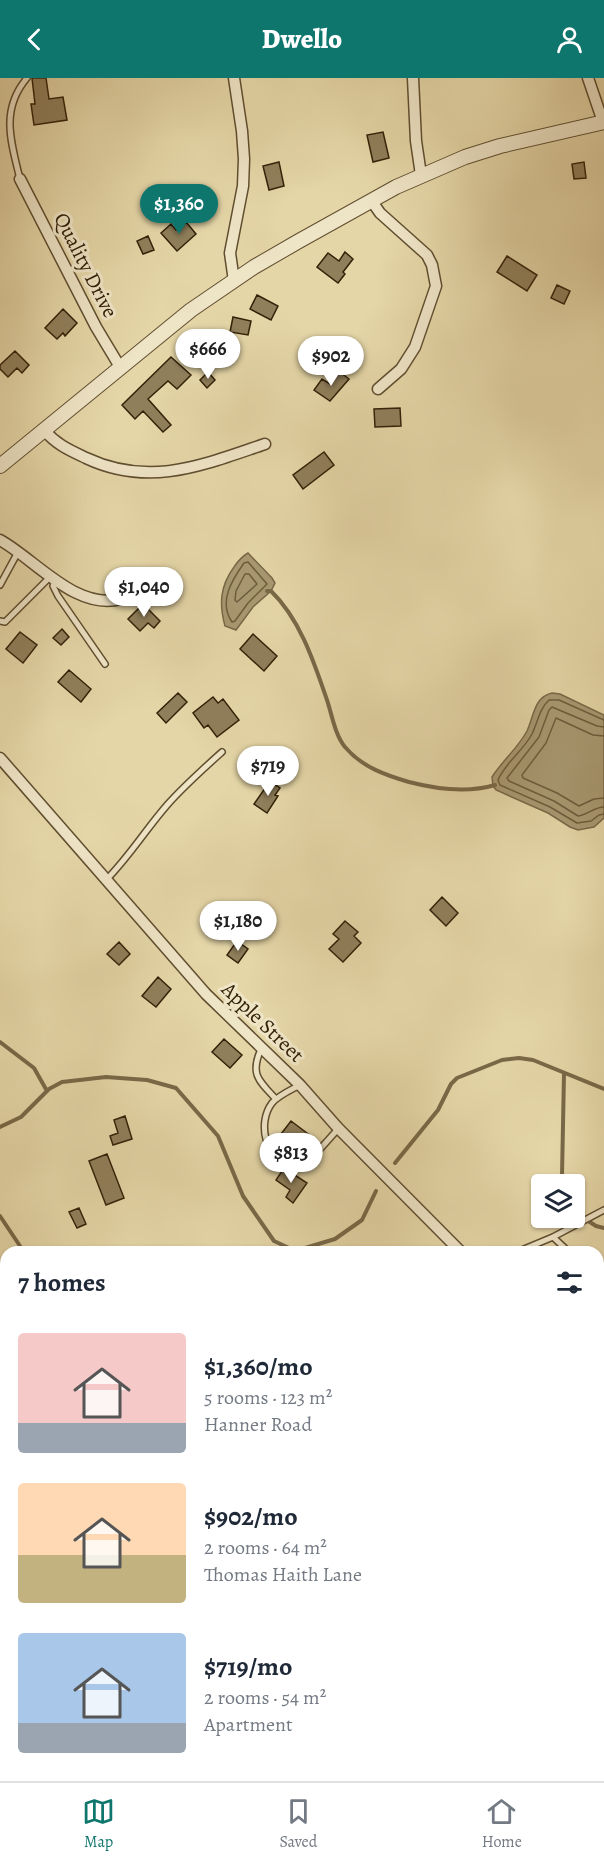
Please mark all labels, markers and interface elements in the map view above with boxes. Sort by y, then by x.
text: Dwello [262,21,342,57]
icon: back [18,23,51,56]
icon: person [553,23,586,56]
pin: $1,360 [130,184,228,235]
text: $1,360 [154,190,204,217]
street label: Quality Drive [48,208,124,322]
pin: $666 [172,329,244,380]
text: $666 [189,335,227,362]
pin: $902 [295,336,367,387]
text: $902 [312,342,350,369]
pin: $1,040 [95,567,193,618]
text: $1,040 [118,573,170,600]
pin: $719 [232,746,304,797]
text: $719 [251,752,285,779]
pin: $1,180 [189,901,287,952]
text: $1,180 [214,907,262,934]
street label: Apple Street [215,975,310,1068]
pin: $813 [255,1133,327,1184]
text: $813 [274,1139,308,1166]
map controls [531,1174,585,1228]
button: layers [531,1174,585,1228]
text: 7 homes [18,1265,106,1300]
icon: filters [553,1266,586,1299]
text: $1,360/mo [204,1349,313,1384]
icon: home [66,1357,138,1429]
text: 5 rooms · 123 m² [204,1384,332,1411]
text: Hanner Road [204,1411,312,1438]
text: $902/mo [204,1499,298,1534]
icon: home [66,1507,138,1579]
text: 2 rooms · 64 m² [204,1534,327,1561]
text: Thomas Haith Lane [204,1561,362,1588]
text: $719/mo [204,1649,292,1684]
icon: home [66,1657,138,1729]
text: 2 rooms · 54 m² [204,1684,326,1711]
text: Apartment [204,1711,293,1738]
tab: Map [82,1795,115,1853]
tab: Saved [279,1795,317,1853]
tab: Home [482,1795,522,1853]

